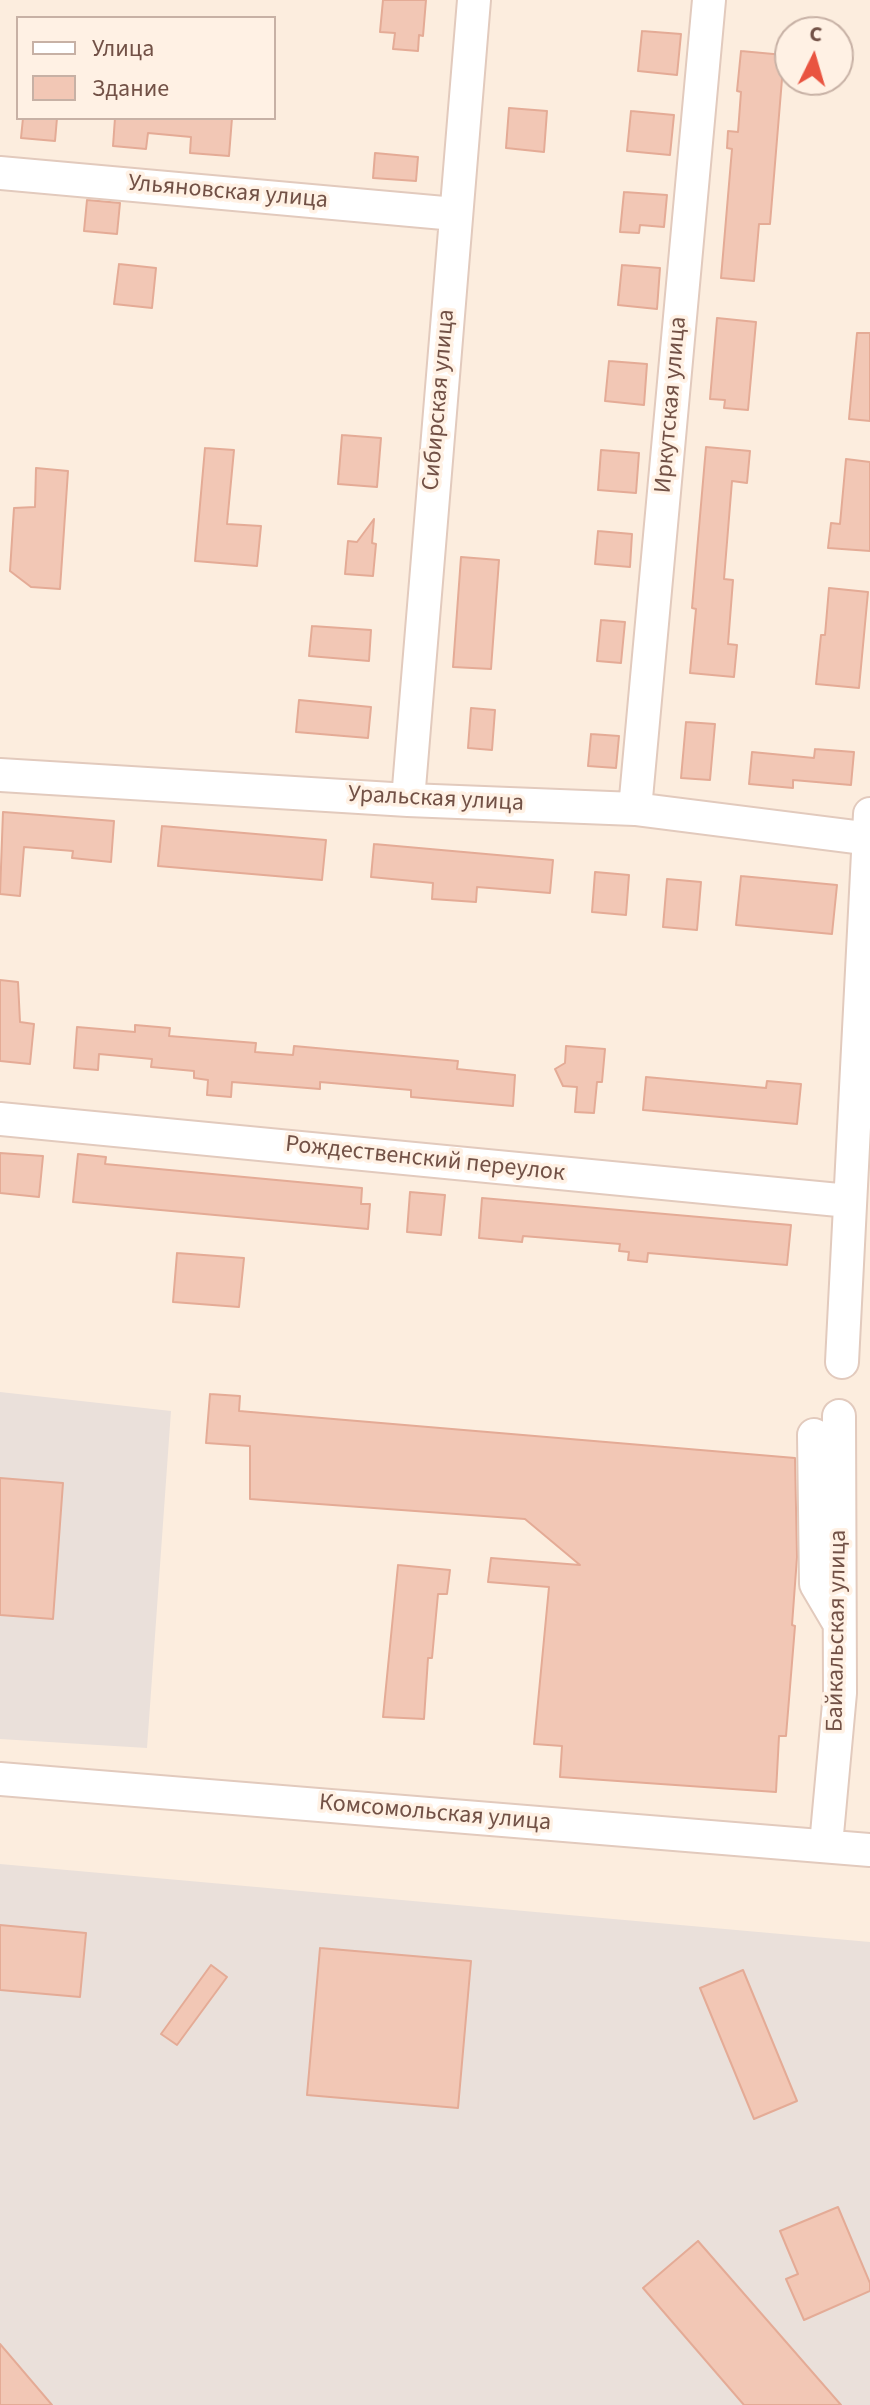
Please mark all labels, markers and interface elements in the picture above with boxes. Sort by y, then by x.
legend [16,16,276,120]
north arrow [774,16,854,96]
text: С [808,18,824,51]
text: Улица [92,31,154,66]
text: Здание [92,71,169,106]
street label: Ульяновская улица [127,170,329,216]
street label: Сибирская улица [418,308,462,492]
street label: Иркутская улица [650,315,694,495]
street label: Уральская улица [347,781,525,819]
street label: Рождественский переулок [284,1131,566,1189]
street label: Байкальская улица [822,1529,854,1733]
street label: Комсомольская улица [318,1790,552,1838]

